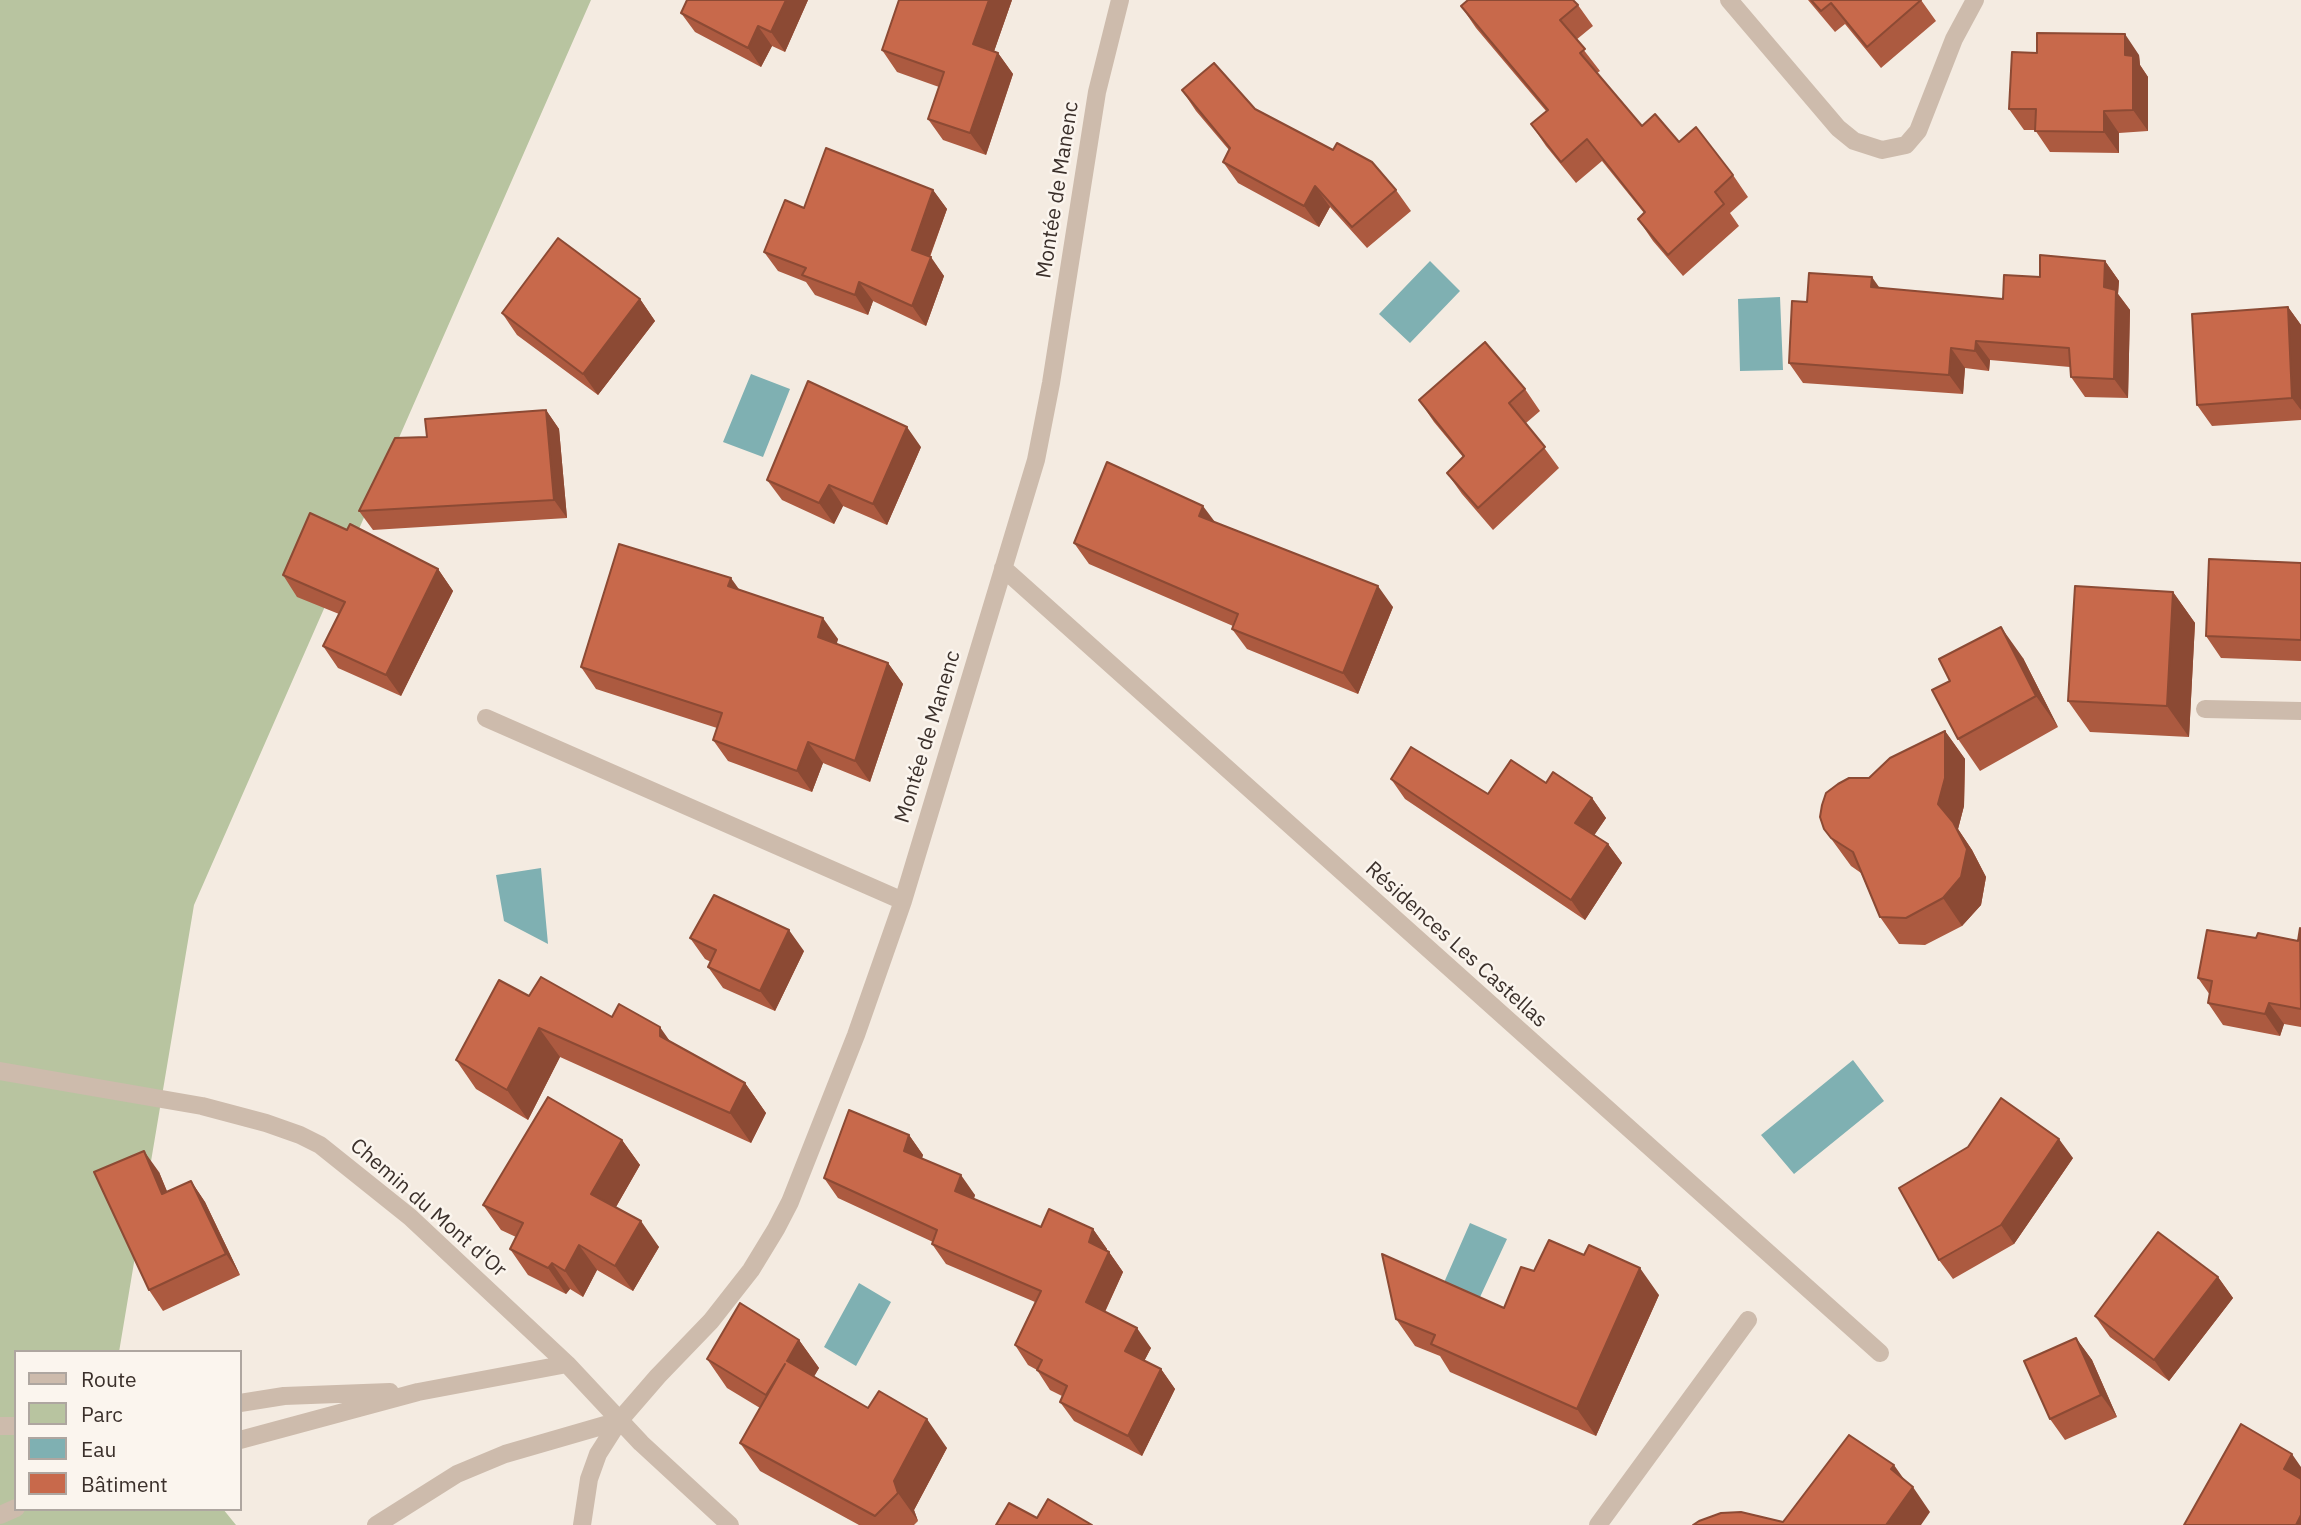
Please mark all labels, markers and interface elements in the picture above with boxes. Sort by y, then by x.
street label: Montée de Manenc [1032,100,1084,280]
street label: Montée de Manenc [890,648,966,826]
street label: Résidences Les Castellas [1360,857,1552,1033]
street label: Chemin du Mont d'Or [345,1133,511,1283]
legend [14,1350,242,1511]
text: Route [81,1365,137,1393]
text: Parc [81,1400,123,1428]
text: Eau [81,1435,116,1463]
text: Bâtiment [81,1470,168,1498]

